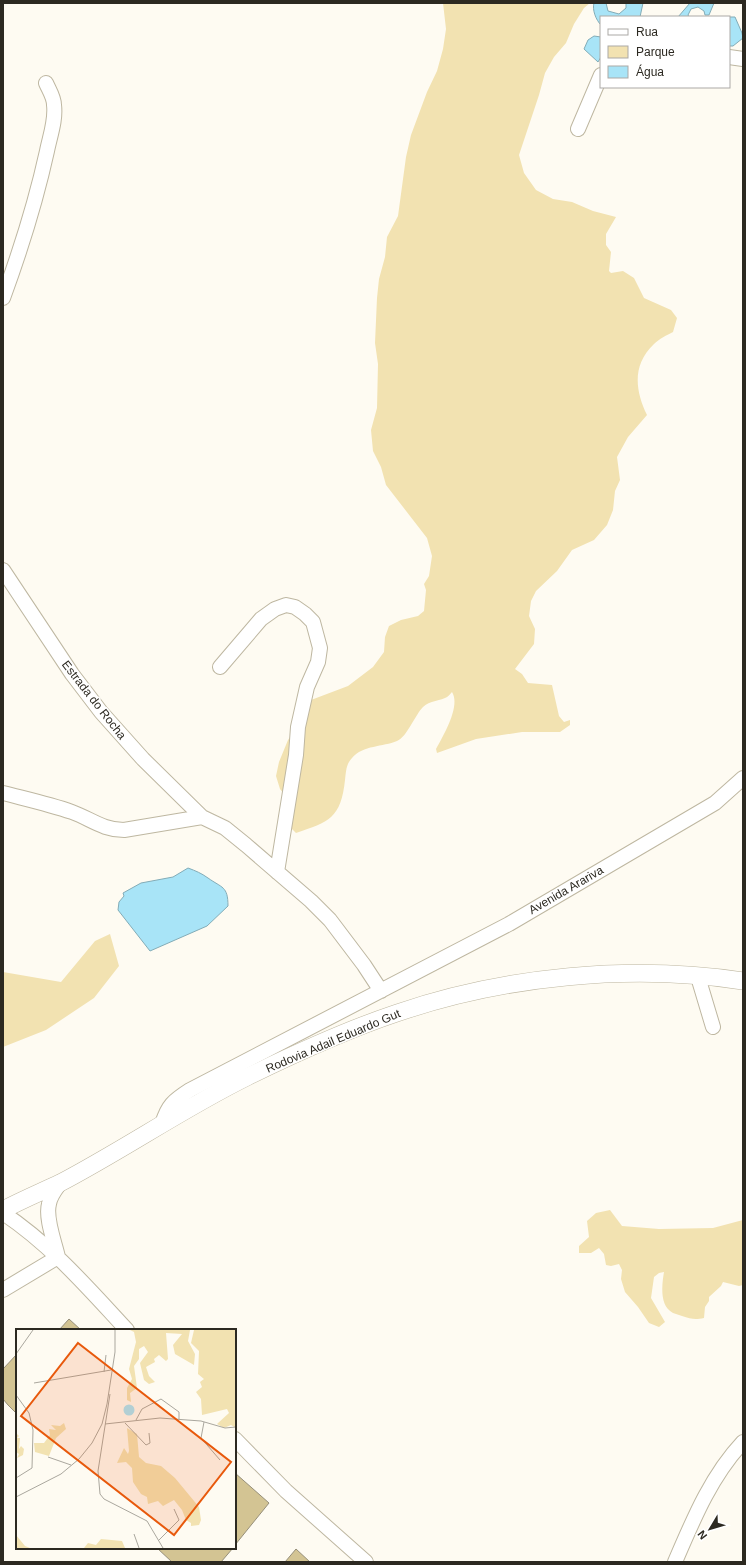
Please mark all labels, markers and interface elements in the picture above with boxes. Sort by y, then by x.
legend [600,16,730,88]
text: Rua [636,25,658,39]
text: Parque [636,45,675,59]
text: Água [636,64,664,79]
street label: Estrada do Rocha [59,658,129,742]
street label: Avenida Arariva [526,863,606,917]
street label: Rodovia Adail Eduardo Gut [264,1006,403,1076]
inset map [16,1329,236,1549]
north arrow [690,1509,730,1549]
text: N [695,1528,709,1542]

